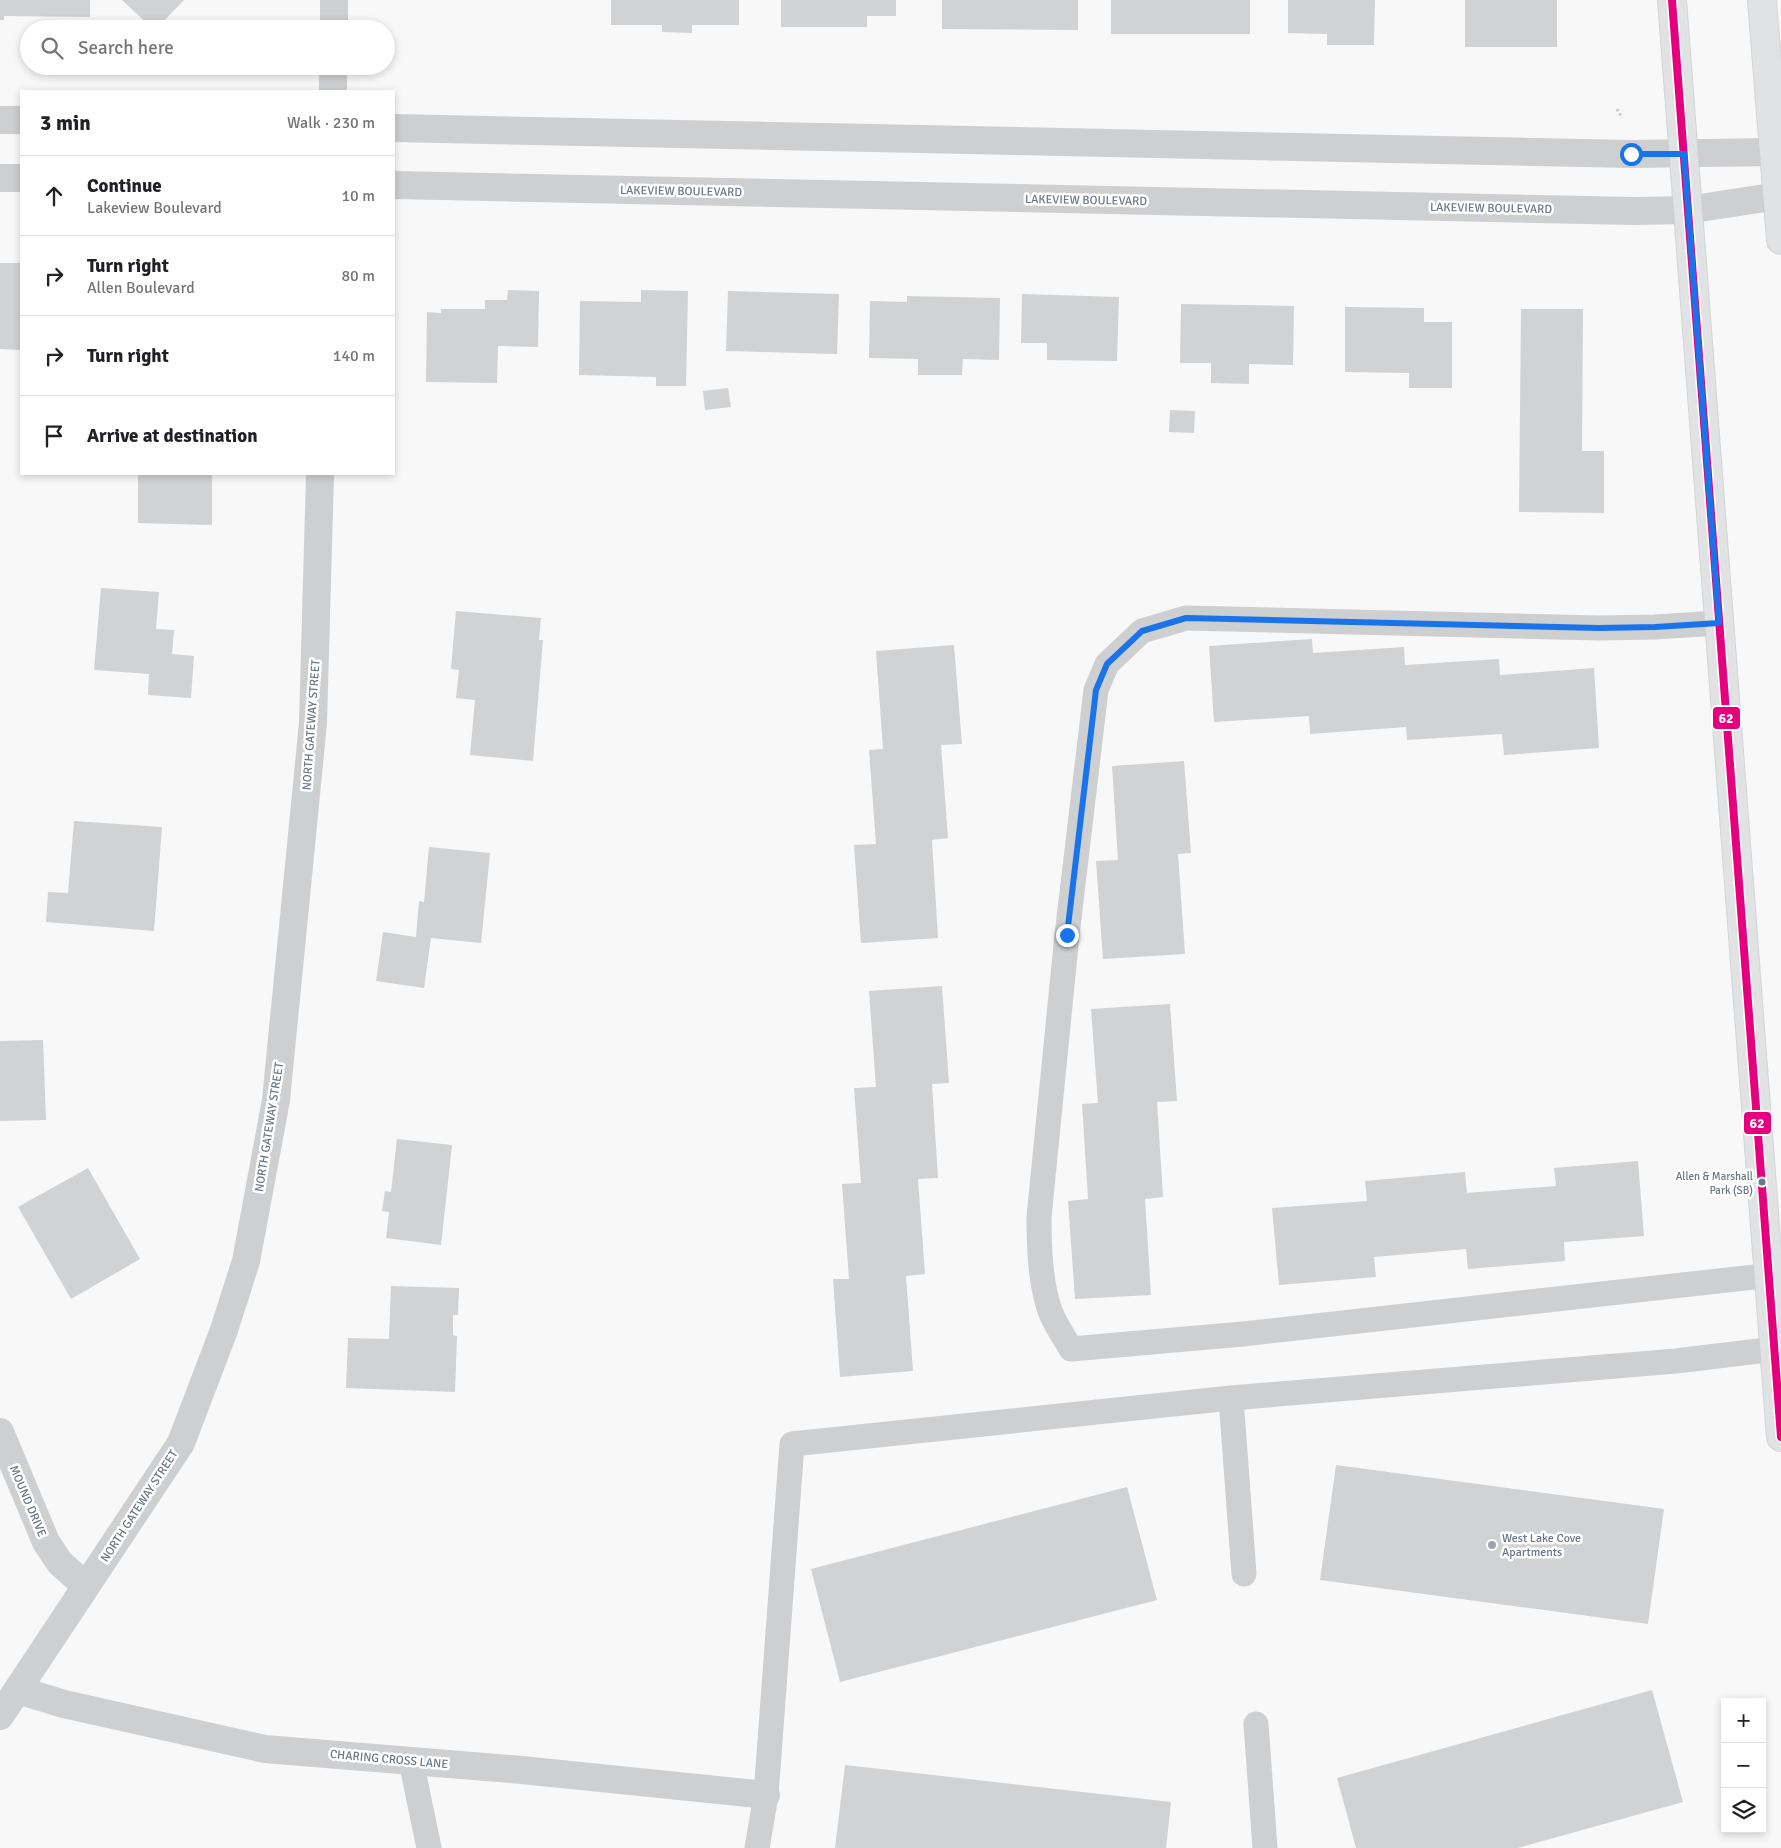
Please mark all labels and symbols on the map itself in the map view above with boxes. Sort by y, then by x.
route start [1620,143,1643,166]
street label: LAKEVIEW BOULEVARD [620,183,742,200]
street label: LAKEVIEW BOULEVARD [1025,192,1147,209]
street label: LAKEVIEW BOULEVARD [1430,200,1552,217]
street label: NORTH GATEWAY STREET [299,659,324,791]
line badge: 62 [1712,706,1741,730]
text: 62 [1718,710,1734,727]
route end [1056,924,1079,947]
street label: NORTH GATEWAY STREET [252,1061,287,1193]
line badge: 62 [1743,1111,1772,1135]
text: 62 [1749,1115,1765,1132]
place label: Allen & Marshall Park (SB) [1676,1170,1753,1197]
marker: Allen & Marshall Park (SB) [1757,1177,1767,1187]
street label: NORTH GATEWAY STREET [97,1447,181,1565]
street label: MOUND DRIVE [6,1463,49,1539]
place label: West Lake Cove Apartments [1502,1531,1581,1560]
marker: West Lake Cove Apartments [1486,1539,1498,1551]
street label: CHARING CROSS LANE [329,1747,449,1772]

